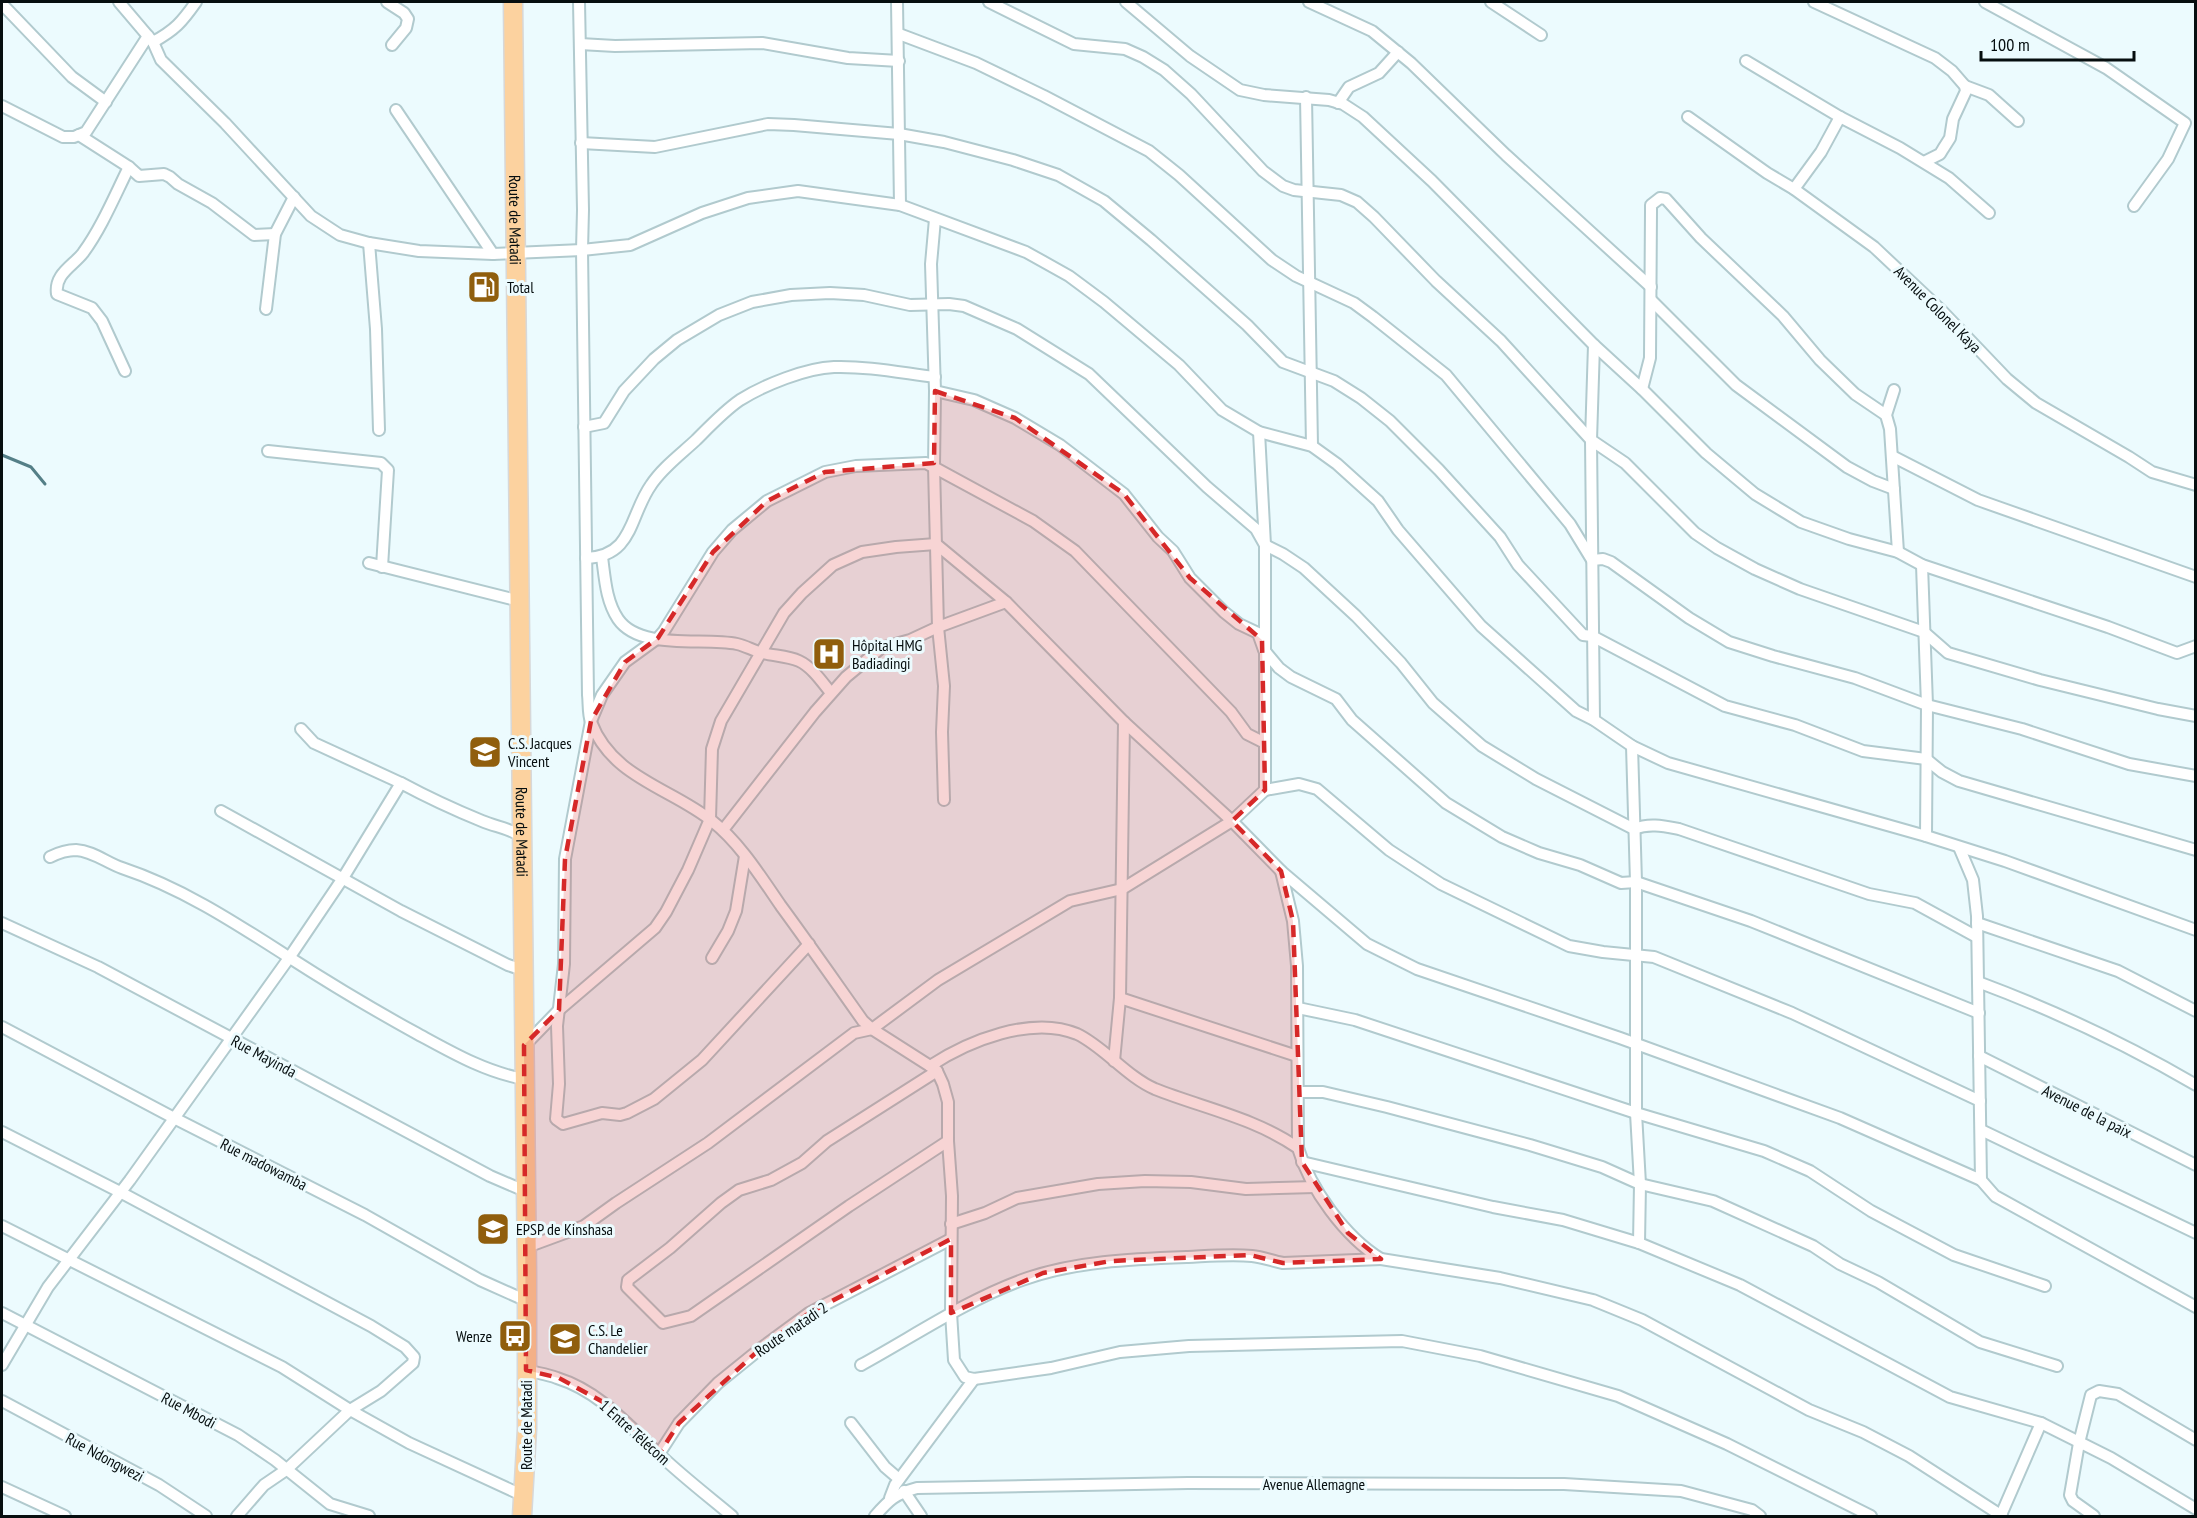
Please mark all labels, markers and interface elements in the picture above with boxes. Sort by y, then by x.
scale bar [1981,24,2134,62]
text: 100 m [1990,33,2030,56]
street label: Route de Matadi [505,175,526,265]
street label: Avenue Colonel Kaya [1890,261,1986,357]
fuel station icon: Total [466,269,502,305]
place label: Total [507,277,534,297]
place label: Hôpital HMG Badiadingi [852,635,923,673]
hospital icon: Hôpital HMG Badiadingi [811,636,847,672]
place label: C.S. Jacques Vincent [507,733,572,771]
school or university icon: C.S. Jacques Vincent [467,734,503,770]
street label: Route de Matadi [512,787,533,877]
street label: Rue Mayinda [228,1030,300,1082]
street label: Avenue de la paix [2039,1080,2135,1142]
street label: Rue madowamba [217,1134,311,1194]
school or university icon: EPSP de Kinshasa [475,1211,511,1247]
place label: EPSP de Kinshasa [516,1219,613,1239]
street label: Route matadi 2 [751,1297,831,1361]
bus stop icon: Wenze [497,1318,533,1354]
place label: C.S. Le Chandelier [588,1320,648,1358]
school or university icon: C.S. Le Chandelier [547,1321,583,1357]
place label: Wenze [456,1326,492,1346]
street label: Route de Matadi [516,1380,536,1470]
street label: Rue Mbodi [158,1387,220,1433]
street label: 1 Entre Télécom [596,1395,674,1469]
street label: Rue Ndongwezi [62,1428,148,1486]
street label: Avenue Allemagne [1263,1474,1365,1494]

